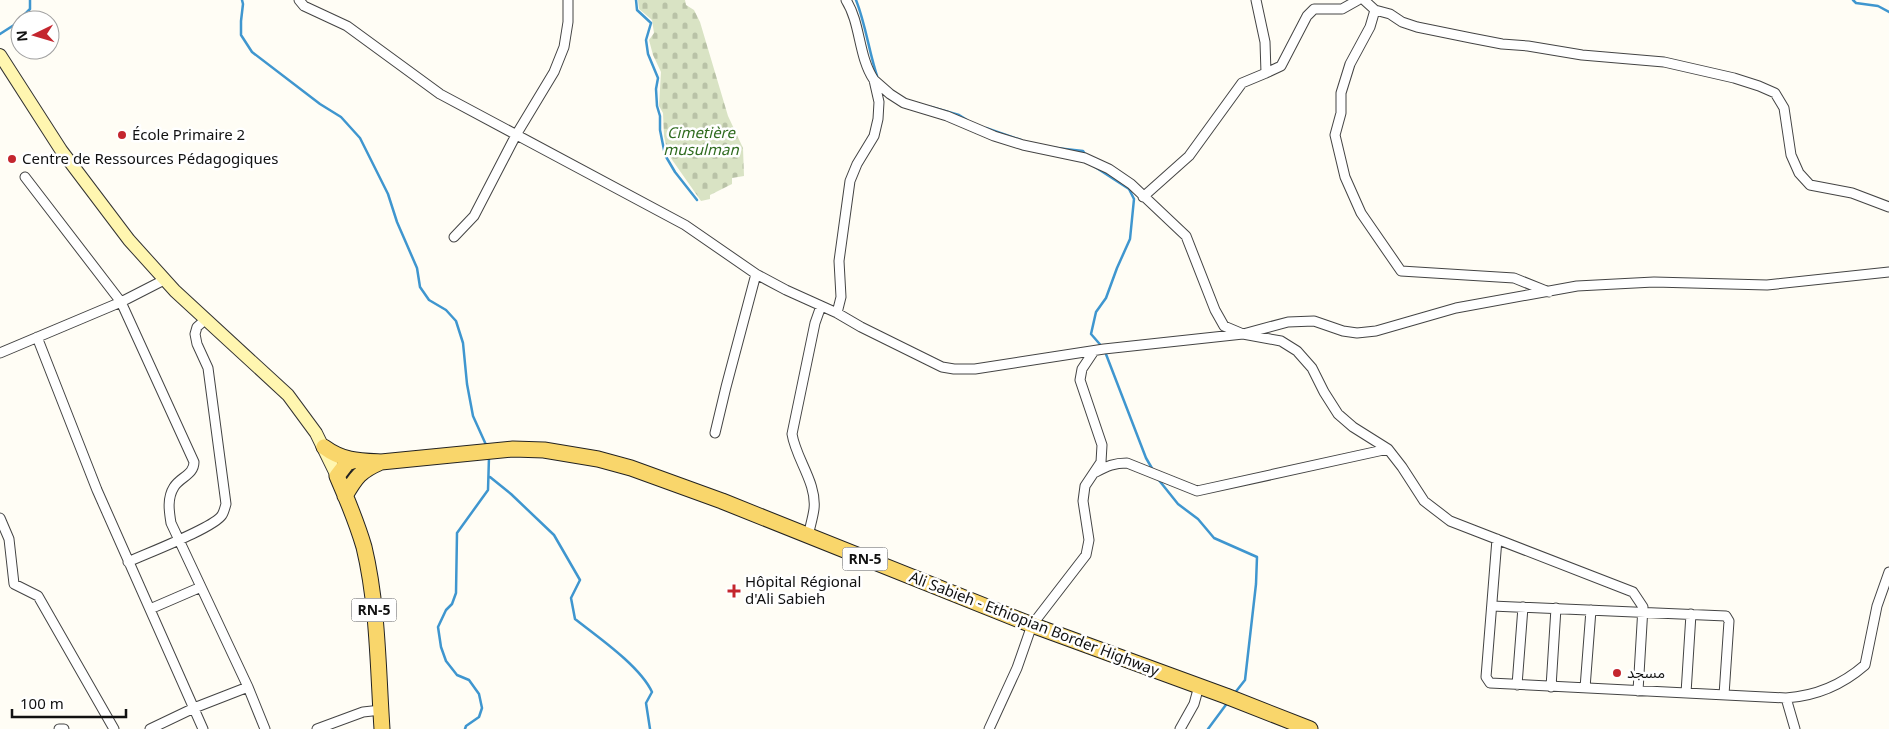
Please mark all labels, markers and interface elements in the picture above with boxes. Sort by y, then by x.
north arrow [10,10,60,60]
text: N [8,29,37,43]
park label: Cimetière musulman [663,117,739,166]
place label: École Primaire 2 [132,119,245,151]
marker: École Primaire 2 [116,129,128,141]
place label: Centre de Ressources Pédagogiques [22,143,278,175]
marker: Centre de Ressources Pédagogiques [6,153,18,165]
road number: RN-5 [842,548,888,570]
street label: Ali Sabieh - Ethiopian Border Highway [904,561,1164,687]
place label: Hôpital Régional d'Ali Sabieh [745,566,861,615]
marker: Hôpital Régional d'Ali Sabieh [727,584,741,598]
road number: RN-5 [352,598,396,622]
place label: مسجد [1627,657,1665,689]
marker: مسجد [1611,667,1623,679]
scale bar [12,686,126,718]
text: 100 m [20,688,64,720]

